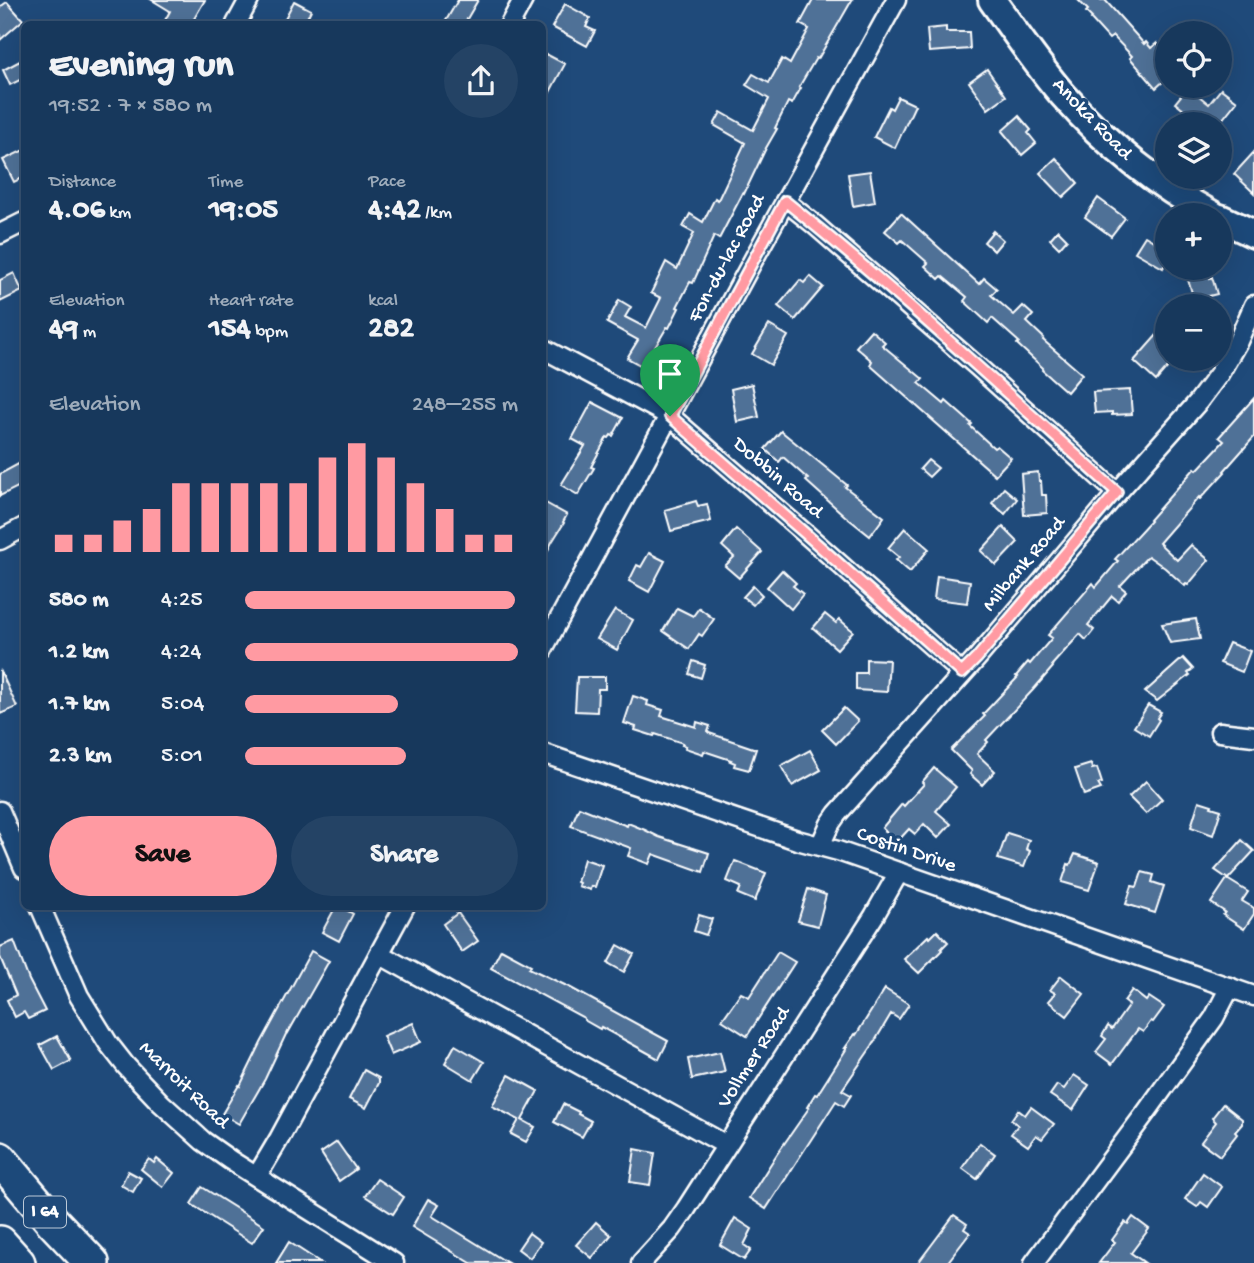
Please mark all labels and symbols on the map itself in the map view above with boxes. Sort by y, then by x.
street label: Anoka Road [1045,74,1138,168]
street label: Fon-du-lac Road [683,189,773,328]
pin [640,344,700,416]
street label: Dobbin Road [725,431,829,526]
street label: Milbank Road [978,511,1073,618]
street label: Costin Drive [853,822,960,880]
street label: Vollmer Road [712,1001,798,1114]
street label: Marroit Road [133,1037,235,1136]
road number: I 64 [24,1196,66,1228]

